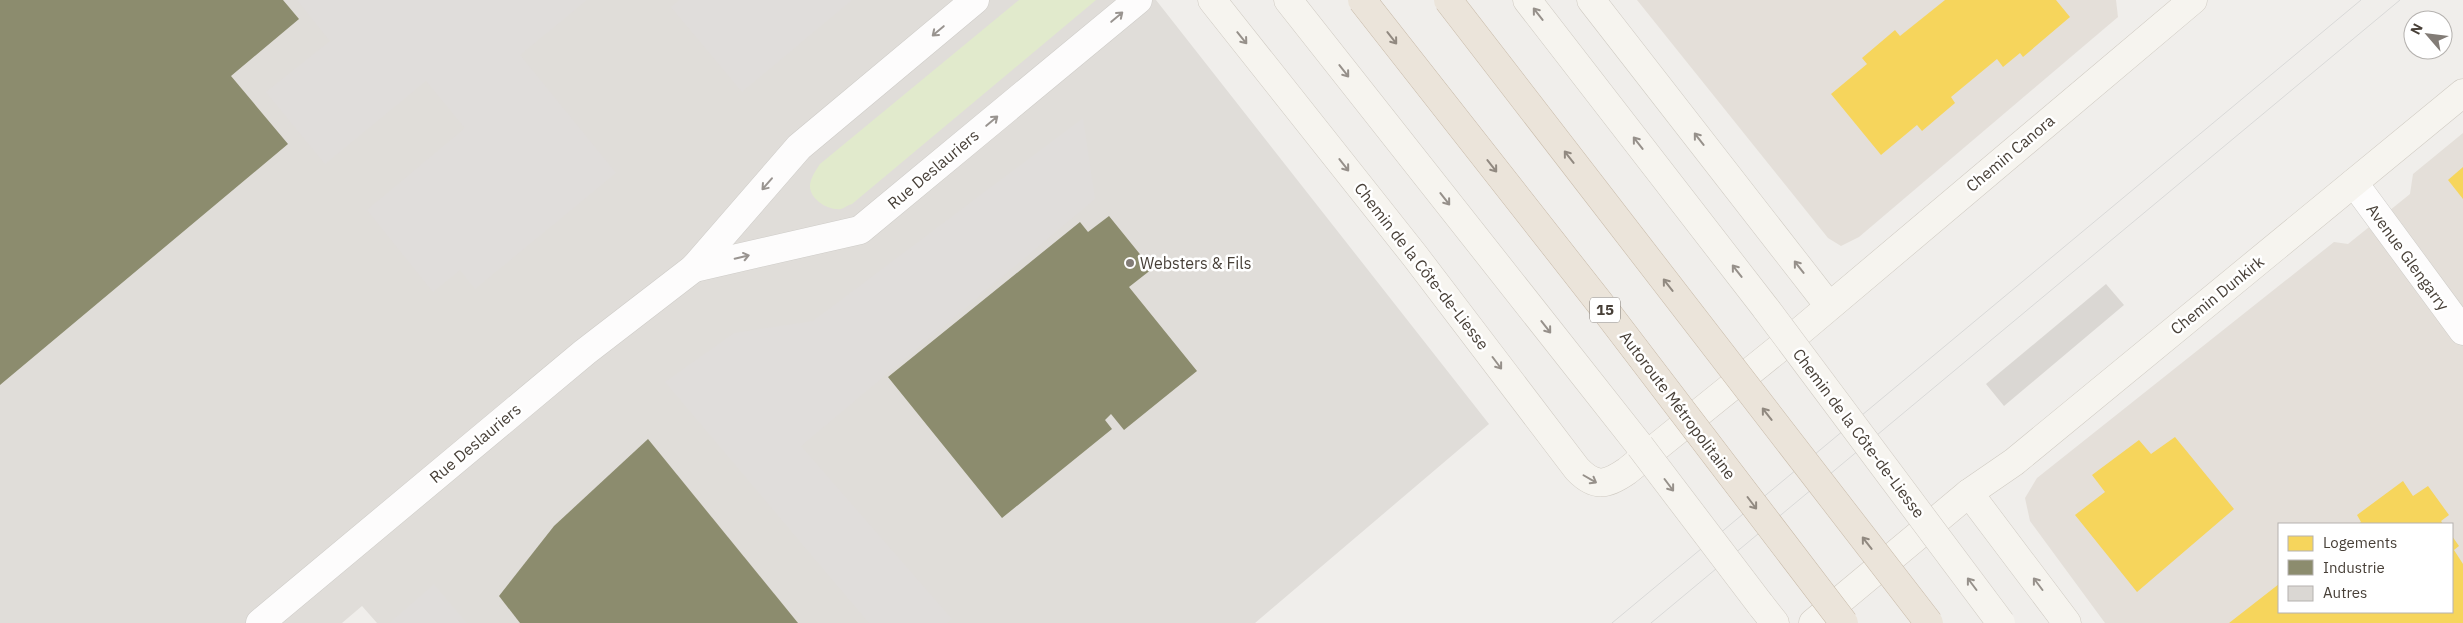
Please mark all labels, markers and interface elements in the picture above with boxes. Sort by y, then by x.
one-way arrow [1533,8,1544,21]
north arrow [2403,10,2453,60]
one-way arrow [1111,11,1124,22]
text: N [2406,20,2427,38]
one-way arrow [932,26,945,37]
one-way arrow [1237,31,1248,44]
one-way arrow [1387,31,1397,45]
one-way arrow [1339,65,1350,78]
street label: Chemin Canora [1962,110,2059,196]
one-way arrow [985,115,998,126]
street label: Rue Deslauriers [883,125,983,213]
one-way arrow [1694,133,1705,146]
one-way arrow [1632,137,1643,150]
one-way arrow [1564,150,1574,164]
one-way arrow [1338,158,1349,171]
one-way arrow [1487,159,1498,172]
one-way arrow [762,177,773,190]
street label: Chemin de la Côte-de-Liesse [1350,178,1494,354]
one-way arrow [1440,192,1450,206]
street label: Avenue Glengarry [2362,200,2454,314]
street label: Chemin Dunkirk [2166,251,2268,339]
one-way arrow [733,252,749,261]
place label: Websters & Fils [1140,253,1252,273]
marker: Websters & Fils [1124,257,1136,269]
one-way arrow [1793,261,1804,274]
one-way arrow [1732,265,1743,278]
one-way arrow [1663,279,1674,292]
road number: 15 [1590,298,1620,322]
one-way arrow [1540,320,1551,333]
street label: Autoroute Métropolitaine [1616,327,1740,483]
street label: Chemin de la Côte-de-Liesse [1789,344,1929,522]
one-way arrow [1491,356,1502,369]
street label: Rue Deslauriers [425,399,525,487]
one-way arrow [1762,408,1773,421]
one-way arrow [1582,474,1596,484]
one-way arrow [1664,478,1674,492]
one-way arrow [1747,496,1758,509]
legend [2278,523,2453,613]
text: Logements [2323,533,2397,552]
one-way arrow [1861,537,1872,550]
text: Industrie [2323,558,2385,577]
one-way arrow [1967,577,1977,591]
one-way arrow [2033,578,2044,591]
text: Autres [2323,583,2367,602]

